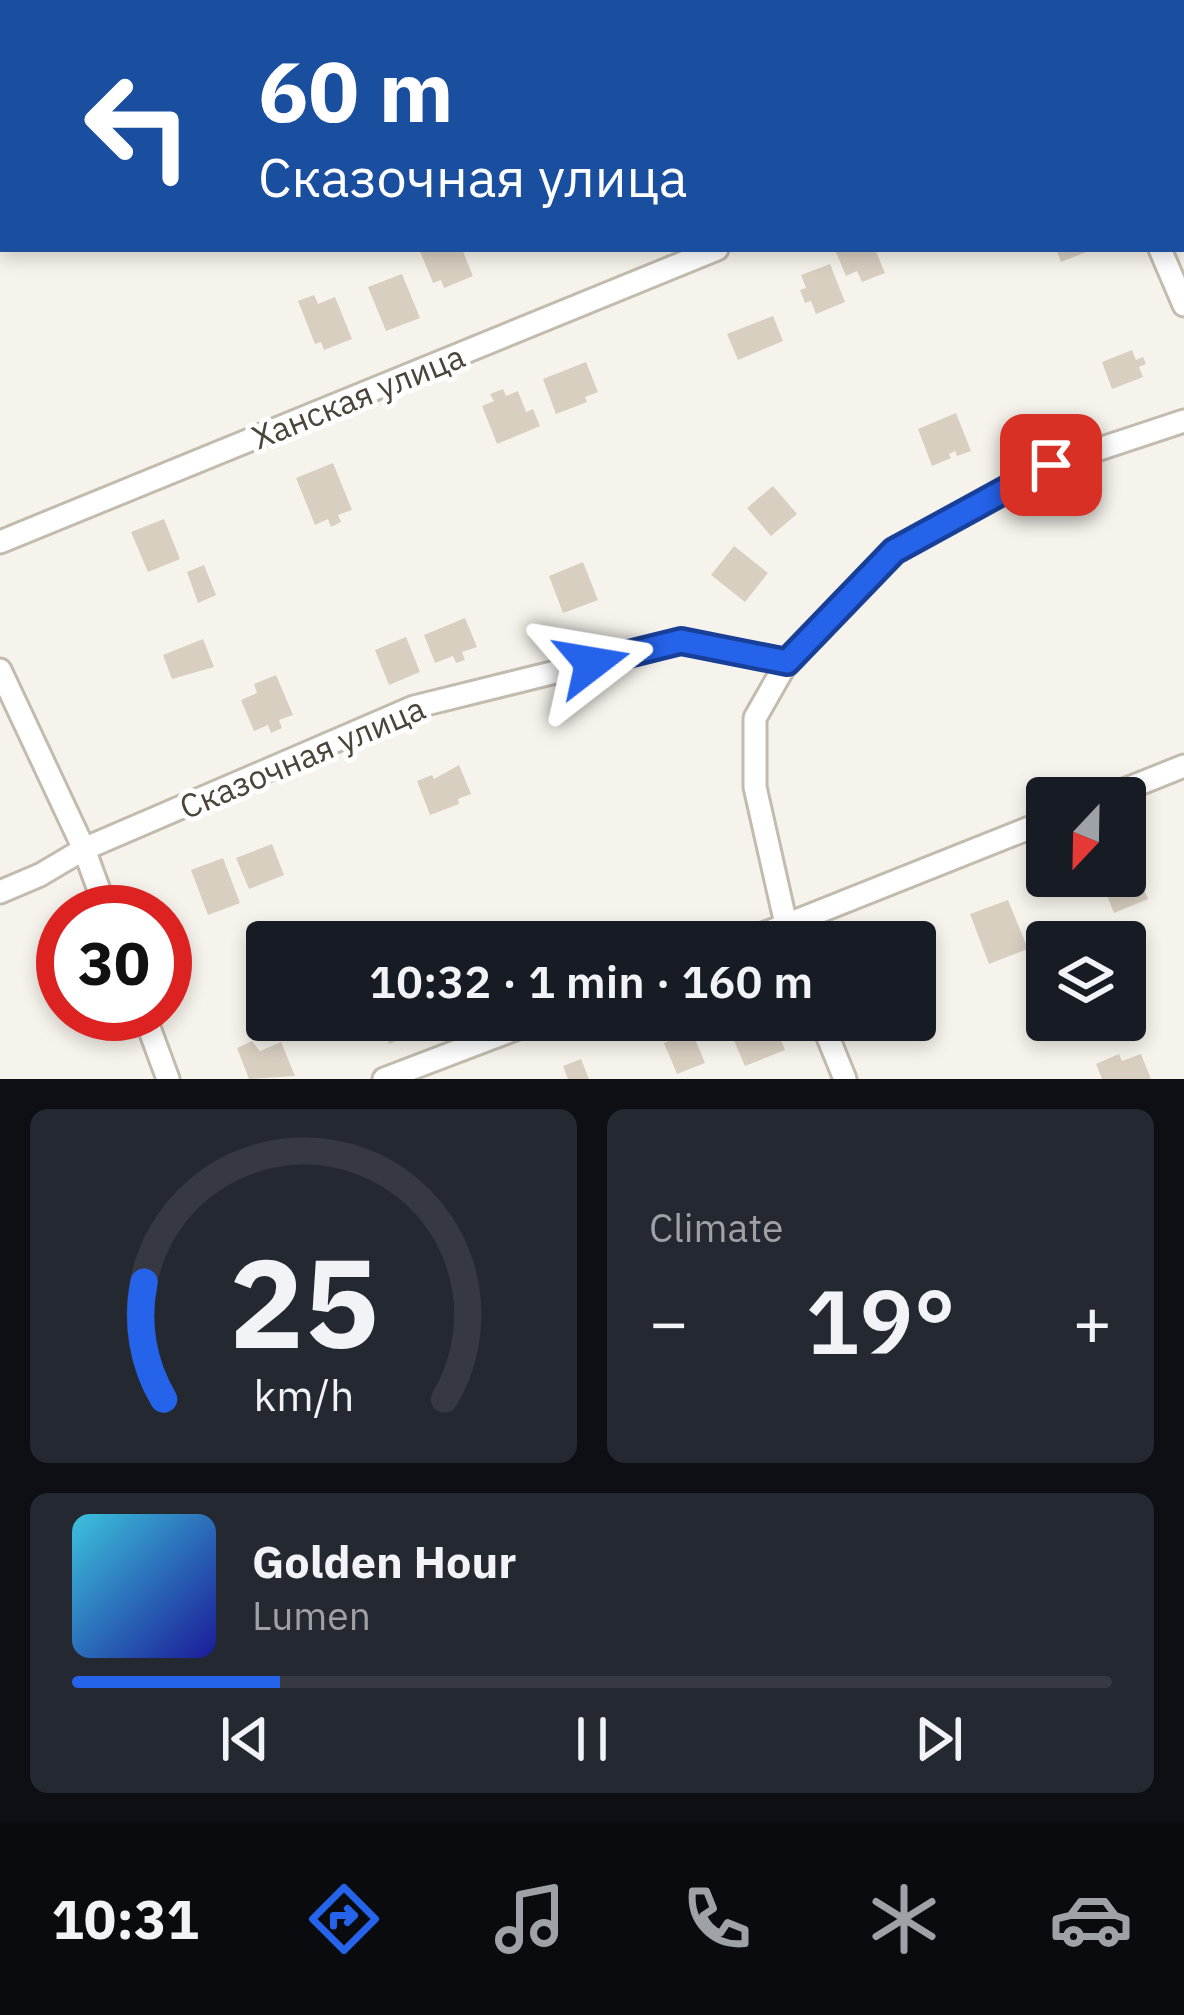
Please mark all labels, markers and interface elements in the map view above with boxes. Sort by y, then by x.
text: 60 m [258,36,454,145]
icon: left [60,48,216,204]
text: Сказочная улица [258,142,688,212]
street label: Ханская улица [245,334,471,458]
pin [1000,414,1102,516]
icon: arrive [1018,432,1084,498]
position arrow [529,600,655,726]
street label: Сказочная улица [173,686,431,828]
north arrow [1026,777,1146,897]
map controls [1026,777,1146,1041]
speed limit sign: 30 [36,885,192,1041]
button: layers [1026,921,1146,1041]
text: 10:32 · 1 min · 160 m [369,952,813,1010]
text: Climate [649,1202,783,1253]
text: 25 [229,1220,378,1382]
text: 19° [805,1262,956,1379]
text: − [649,1278,689,1364]
text: + [1072,1278,1112,1364]
text: km/h [253,1367,354,1423]
text: Golden Hour [252,1532,516,1590]
text: Lumen [252,1590,371,1641]
icon: previous [212,1706,278,1772]
icon: pause [559,1706,625,1772]
icon: next [906,1706,972,1772]
icon: directions [302,1877,386,1961]
icon: music [488,1877,572,1961]
icon: phone [675,1877,759,1961]
icon: climate [862,1877,946,1961]
icon: car [1049,1877,1133,1961]
text: 10:31 [51,1884,199,1954]

